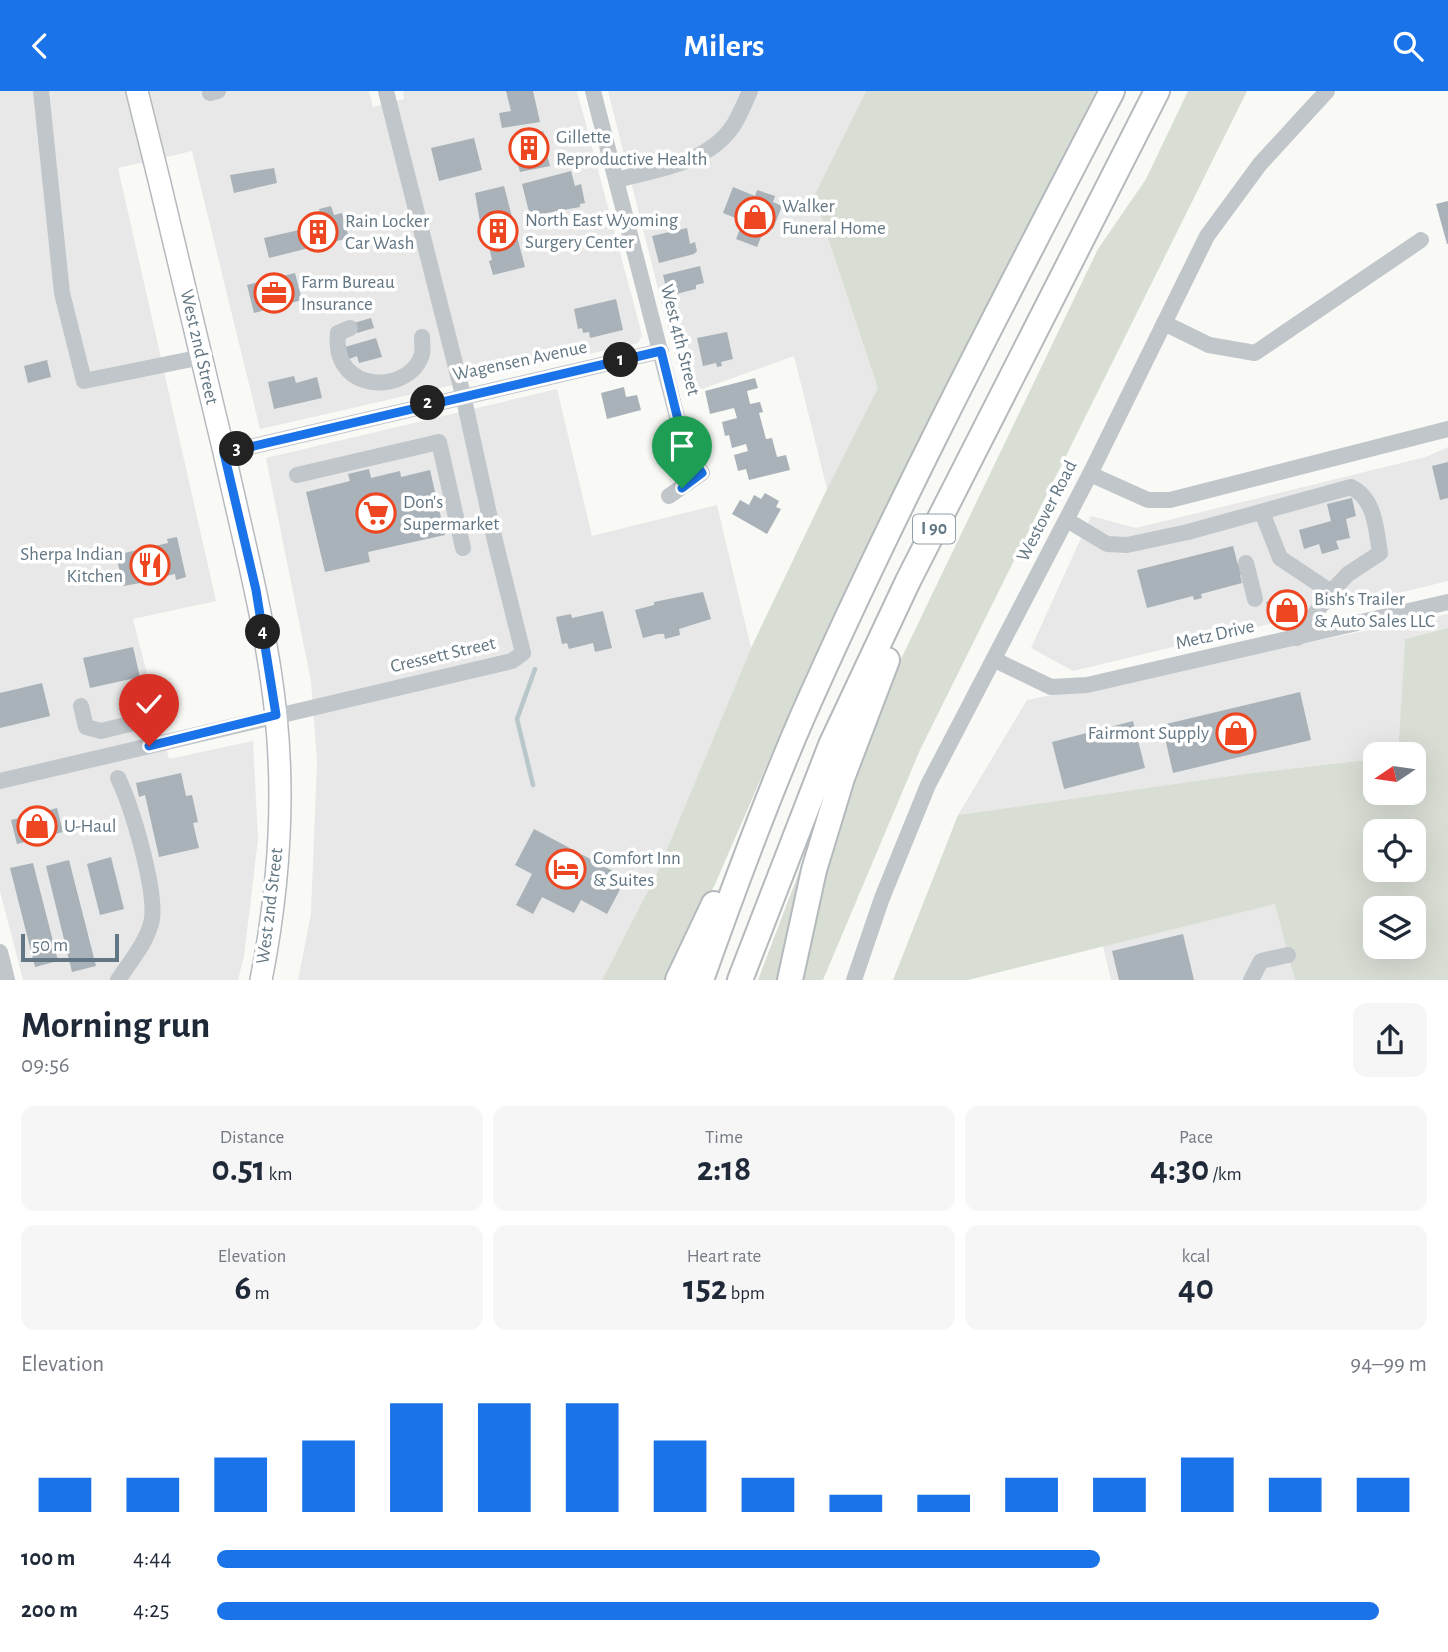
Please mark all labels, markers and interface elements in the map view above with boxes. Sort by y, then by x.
icon: back [21,27,59,65]
icon: search [1389,27,1427,65]
text: Milers [684,30,764,62]
building icon: Gillette Reproductive Health [508,127,550,169]
place label: Gillette Reproductive Health [556,128,707,169]
shop icon: Walker Funeral Home [734,196,776,238]
place label: Walker Funeral Home [782,197,886,238]
building icon: North East Wyoming Surgery Center [477,210,519,252]
building icon: Rain Locker Car Wash [297,211,339,253]
place label: North East Wyoming Surgery Center [525,211,679,252]
place label: Rain Locker Car Wash [345,212,429,253]
office icon: Farm Bureau Insurance [253,272,295,314]
place label: Farm Bureau Insurance [301,273,395,314]
street label: West 4th Street [657,282,703,398]
street label: West 2nd Street [177,288,221,406]
street label: Wagensen Avenue [451,338,589,384]
pin: 1 [604,343,638,377]
text: 1 [617,350,624,369]
pin: 2 [410,385,446,421]
text: 2 [423,393,432,412]
pin [652,416,712,488]
icon: arrive [663,427,701,465]
pin: 3 [219,431,254,467]
text: 3 [232,439,241,458]
street label: Westover Road [1013,457,1081,564]
supermarket icon: Don's Supermarket [355,492,397,534]
place label: Don's Supermarket [403,493,499,534]
road number: I 90 [913,515,955,543]
restaurant icon: Sherpa Indian Kitchen [129,544,171,586]
place label: Sherpa Indian Kitchen [20,545,123,586]
shop icon: Bish's Trailer & Auto Sales LLC [1266,589,1308,631]
place label: Bish's Trailer & Auto Sales LLC [1314,590,1435,631]
pin: 4 [246,615,280,649]
street label: Metz Drive [1174,617,1256,653]
text: 4 [258,622,267,641]
street label: Cressett Street [389,634,497,676]
pin [119,674,179,746]
icon: check [130,685,168,723]
shop icon: Fairmont Supply [1215,712,1257,754]
place label: Fairmont Supply [1088,724,1209,743]
north arrow [1363,742,1426,805]
map controls [1363,742,1426,959]
shop icon: U-Haul [16,805,58,847]
place label: U-Haul [64,817,116,836]
button: locate [1363,819,1426,882]
street label: West 2nd Street [253,847,287,965]
hotel icon: Comfort Inn & Suites [545,848,587,890]
place label: Comfort Inn & Suites [593,849,681,890]
button: layers [1363,896,1426,959]
scale bar [21,931,119,963]
text: 50 m [32,936,68,955]
button: share [1353,1003,1427,1077]
text: Morning run [21,1007,210,1045]
text: 09:56 [21,1054,70,1077]
text: Distance [220,1128,284,1147]
text: Time [705,1128,743,1147]
text: Pace [1179,1128,1213,1147]
text: 0.51 [212,1152,265,1187]
text: 2:18 [697,1152,751,1187]
text: 4:30 [1150,1152,1209,1187]
text: km [265,1165,292,1184]
text: /km [1209,1165,1242,1184]
text: Elevation [218,1247,286,1266]
text: Heart rate [687,1247,761,1266]
text: kcal [1182,1247,1210,1266]
text: 6 [234,1271,251,1306]
text: 152 [683,1271,727,1306]
text: 40 [1178,1271,1214,1306]
text: m [251,1284,270,1303]
text: bpm [727,1284,765,1303]
text: Elevation [21,1353,104,1376]
text: 94–99 m [1350,1353,1427,1376]
text: 100 m [21,1547,75,1570]
text: 4:44 [133,1547,171,1570]
text: 200 m [21,1599,78,1622]
text: 4:25 [133,1599,169,1622]

